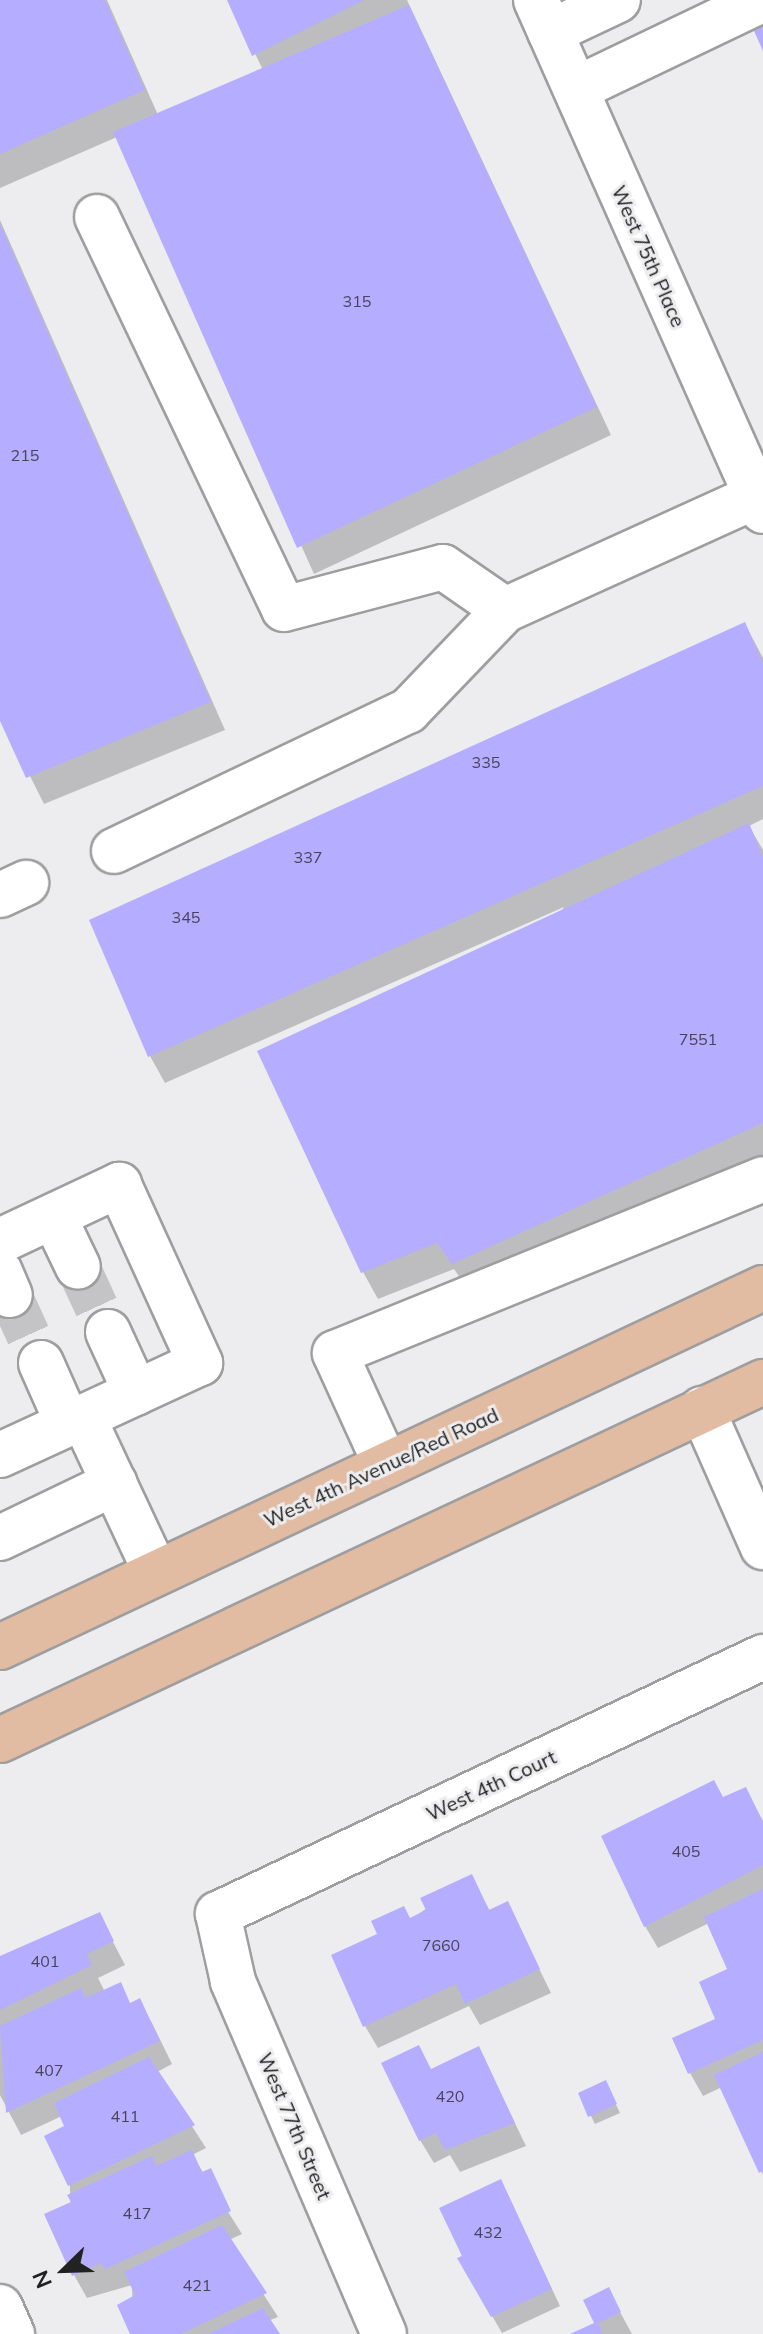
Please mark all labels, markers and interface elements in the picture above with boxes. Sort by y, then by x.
street label: West 75th Place [607,182,691,330]
house number: 315 [343,291,371,311]
house number: 215 [11,445,39,465]
house number: 335 [472,752,500,772]
house number: 337 [294,847,322,867]
house number: 345 [172,907,200,927]
house number: 7551 [679,1029,717,1049]
street label: West 4th Avenue/Red Road [260,1402,502,1532]
street label: West 4th Court [422,1744,560,1826]
house number: 405 [672,1841,700,1861]
house number: 7660 [422,1935,460,1955]
house number: 401 [31,1951,59,1971]
street label: West 77th Street [253,2049,337,2203]
house number: 407 [35,2060,63,2080]
house number: 420 [436,2086,464,2106]
house number: 411 [111,2106,139,2126]
house number: 417 [123,2203,151,2223]
house number: 432 [474,2222,502,2242]
north arrow [24,2230,104,2310]
text: N [26,2266,58,2292]
house number: 421 [183,2275,211,2295]

